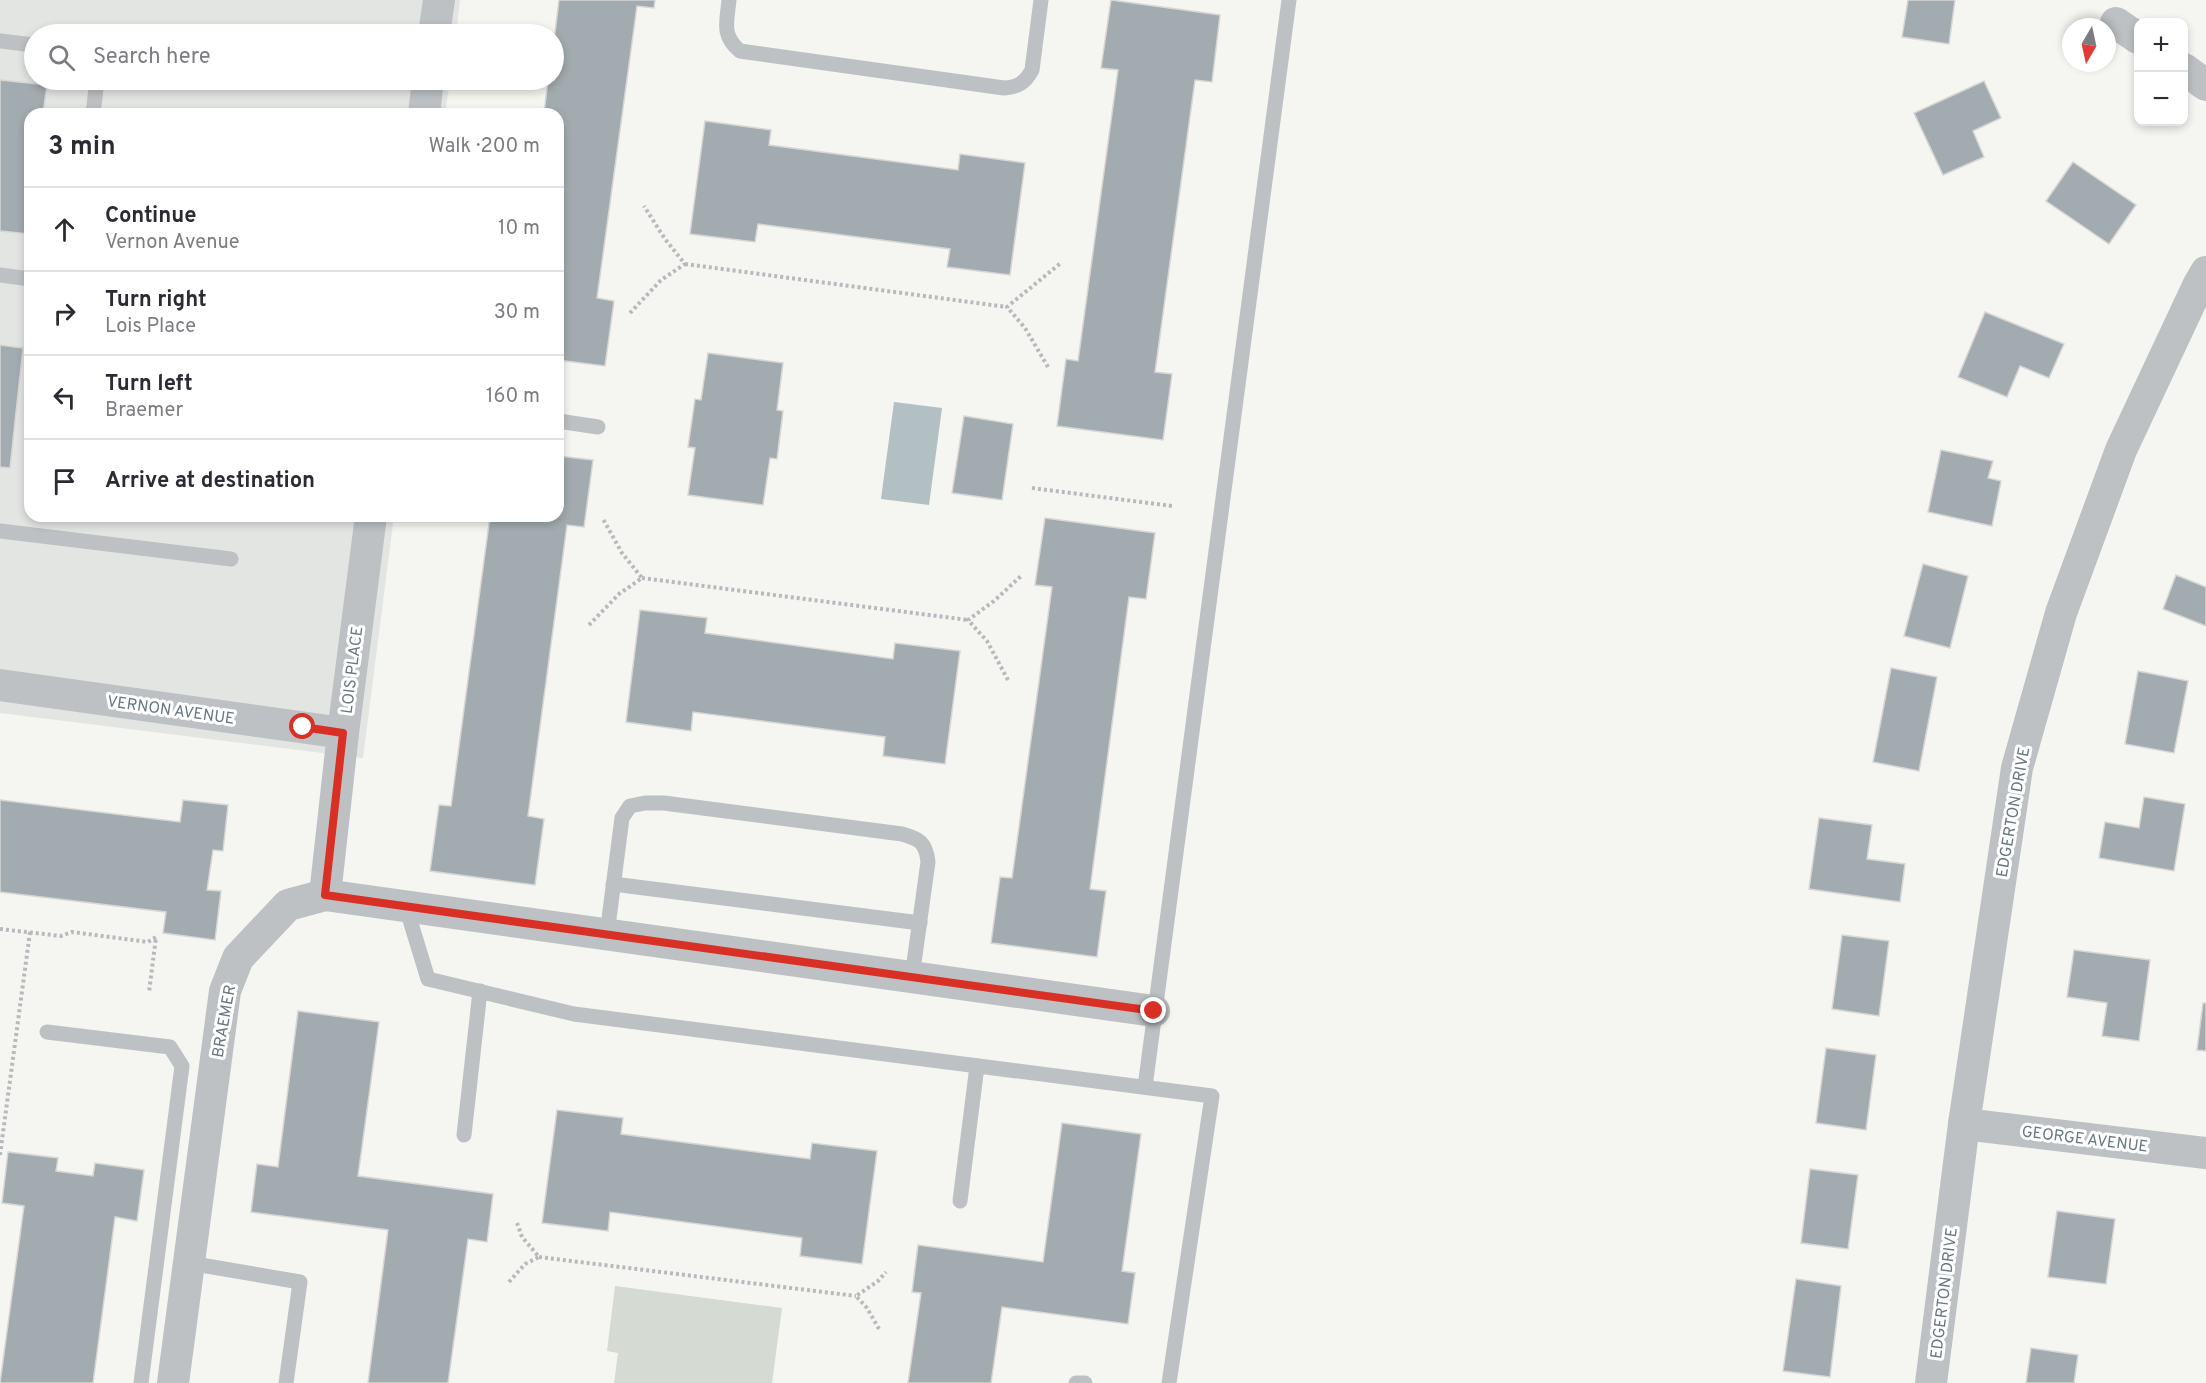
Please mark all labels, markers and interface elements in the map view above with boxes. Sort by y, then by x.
north arrow [2062,18,2116,72]
map controls [2134,18,2188,126]
button: + [2134,18,2188,72]
search box [24,24,564,90]
icon: search [45,41,78,74]
text: Search here [93,44,211,71]
button: − [2134,72,2188,126]
text: 3 min [48,131,116,164]
text: Walk · 200 m [429,134,540,160]
text: Continue [105,203,196,230]
icon: ahead [48,213,81,246]
text: 10 m [498,216,540,242]
text: Vernon Avenue [105,230,239,256]
text: Turn right [105,287,207,314]
icon: right [48,297,81,330]
text: 30 m [494,300,540,326]
text: Lois Place [105,314,196,340]
text: Turn left [105,371,193,398]
icon: left [48,381,81,414]
text: 160 m [486,384,540,410]
text: Braemer [105,398,183,424]
icon: arrive [48,465,81,498]
text: Arrive at destination [105,468,315,495]
street label: LOIS PLACE [338,626,368,715]
street label: VERNON AVENUE [106,692,236,730]
route start [289,713,315,739]
street label: EDGERTON DRIVE [1993,746,2035,879]
street label: BRAEMER [209,983,241,1059]
route end [1140,997,1166,1023]
street label: GEORGE AVENUE [2020,1122,2149,1158]
street label: EDGERTON DRIVE [1927,1226,1963,1360]

